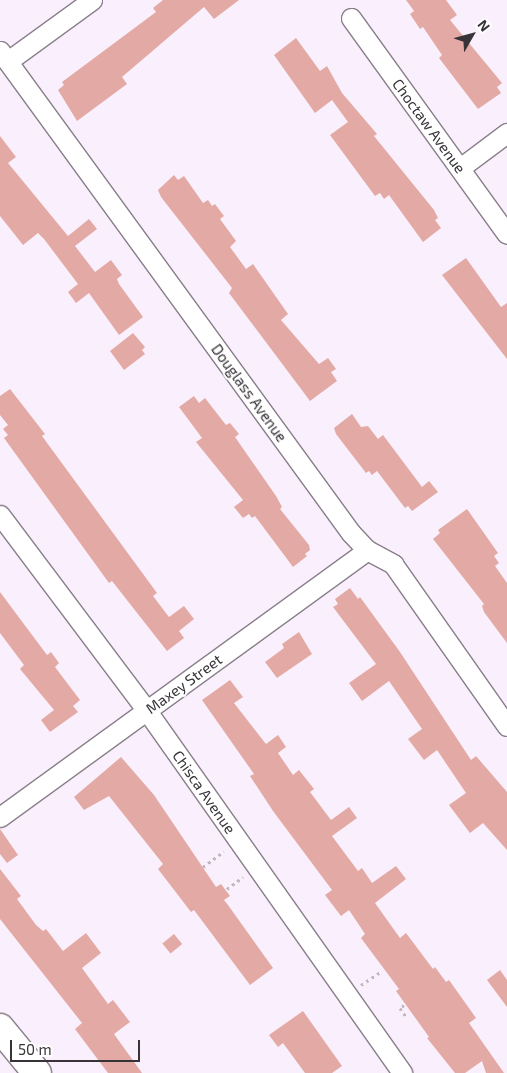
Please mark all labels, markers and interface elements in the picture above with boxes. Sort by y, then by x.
north arrow [447,10,497,60]
text: N [474,16,494,35]
street label: Choctaw Avenue [388,75,470,177]
street label: Douglass Avenue [207,340,291,446]
street label: Maxey Street [142,650,226,718]
street label: Chisca Avenue [169,747,239,837]
scale bar [12,1030,142,1062]
text: 50 m [18,1040,52,1058]

